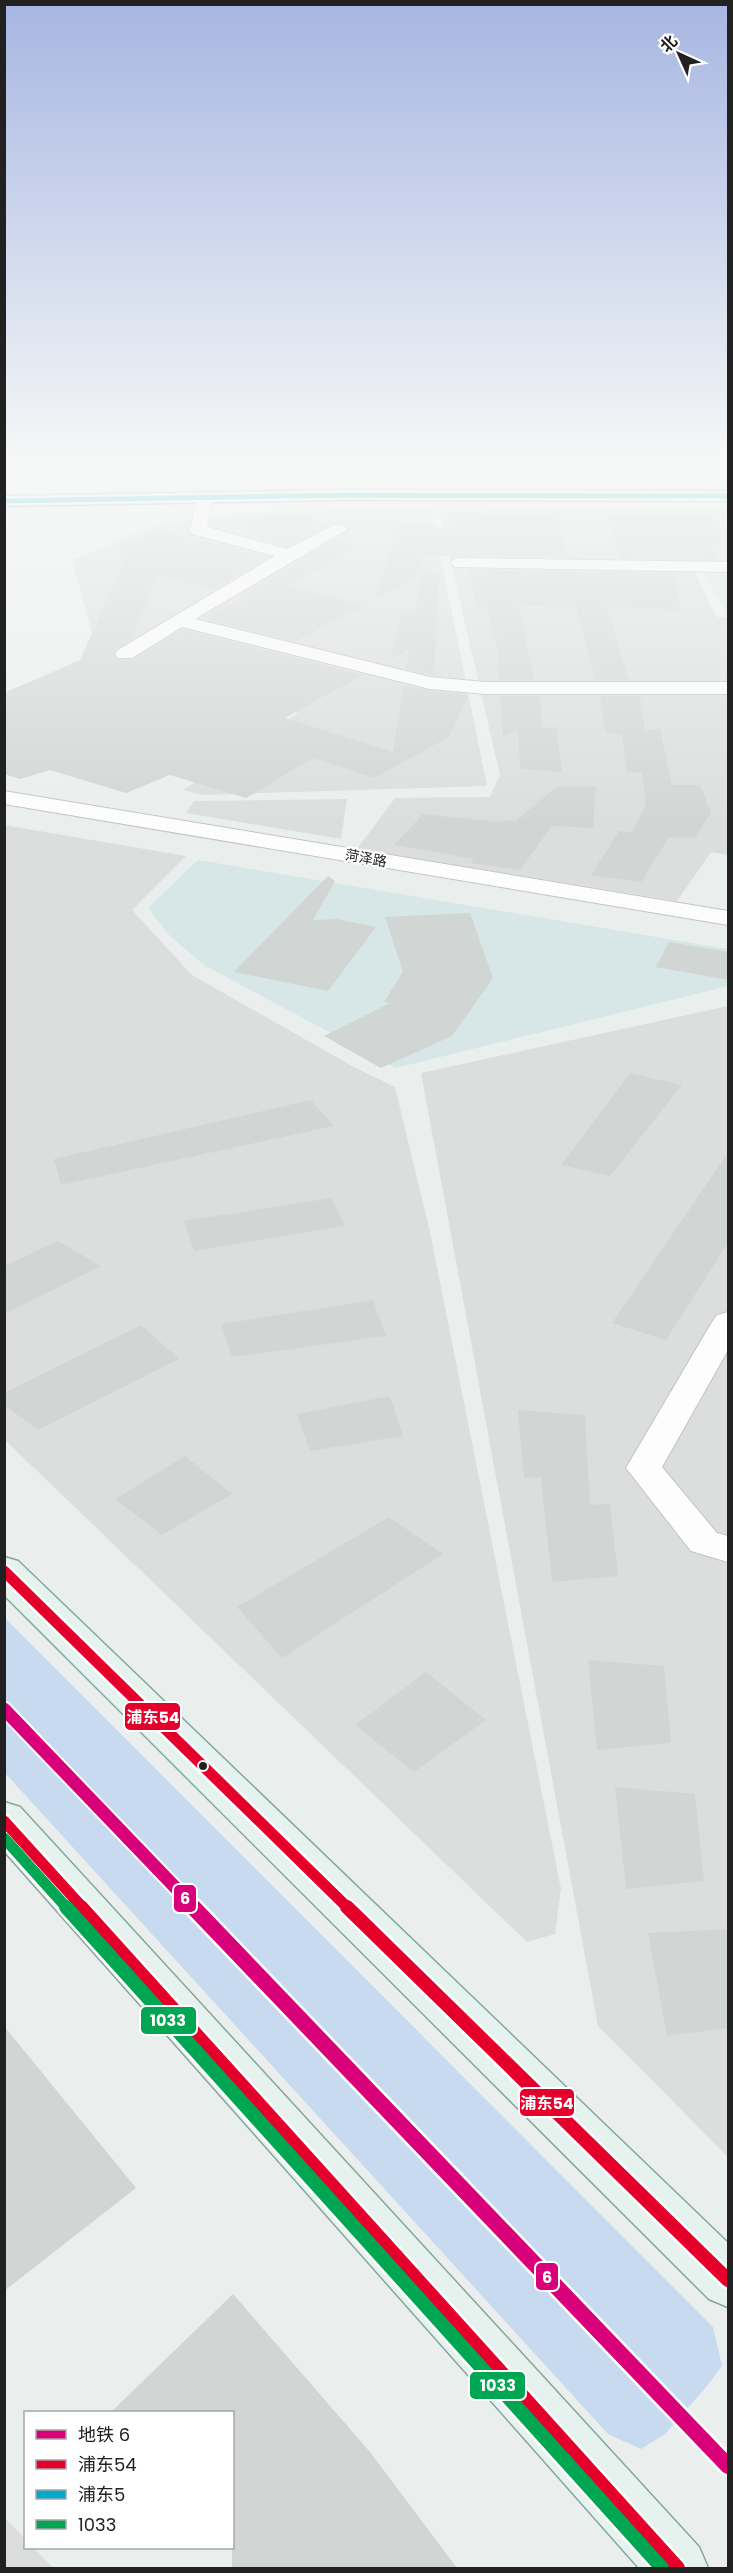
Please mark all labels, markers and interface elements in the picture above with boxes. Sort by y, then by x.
north arrow [649,24,709,84]
text: 北 [655,30,683,58]
street label: 菏泽路 [344,845,388,871]
line badge: 浦东54 [124,1702,181,1731]
text: 浦东54 [126,1706,180,1729]
unlabelled marker [197,1760,209,1772]
line badge: 6 [173,1884,197,1913]
text: 6 [180,1887,190,1910]
line badge: 1033 [140,2006,197,2035]
text: 1033 [150,2009,186,2032]
line badge: 浦东54 [519,2088,575,2117]
text: 浦东54 [520,2092,574,2115]
line badge: 6 [535,2262,559,2291]
text: 6 [542,2266,552,2289]
line badge: 1033 [469,2371,526,2400]
text: 1033 [480,2374,516,2397]
legend [24,2411,234,2549]
text: 地铁 6 [78,2422,130,2447]
text: 浦东54 [78,2452,137,2477]
text: 浦东5 [78,2482,125,2507]
text: 1033 [78,2512,116,2537]

